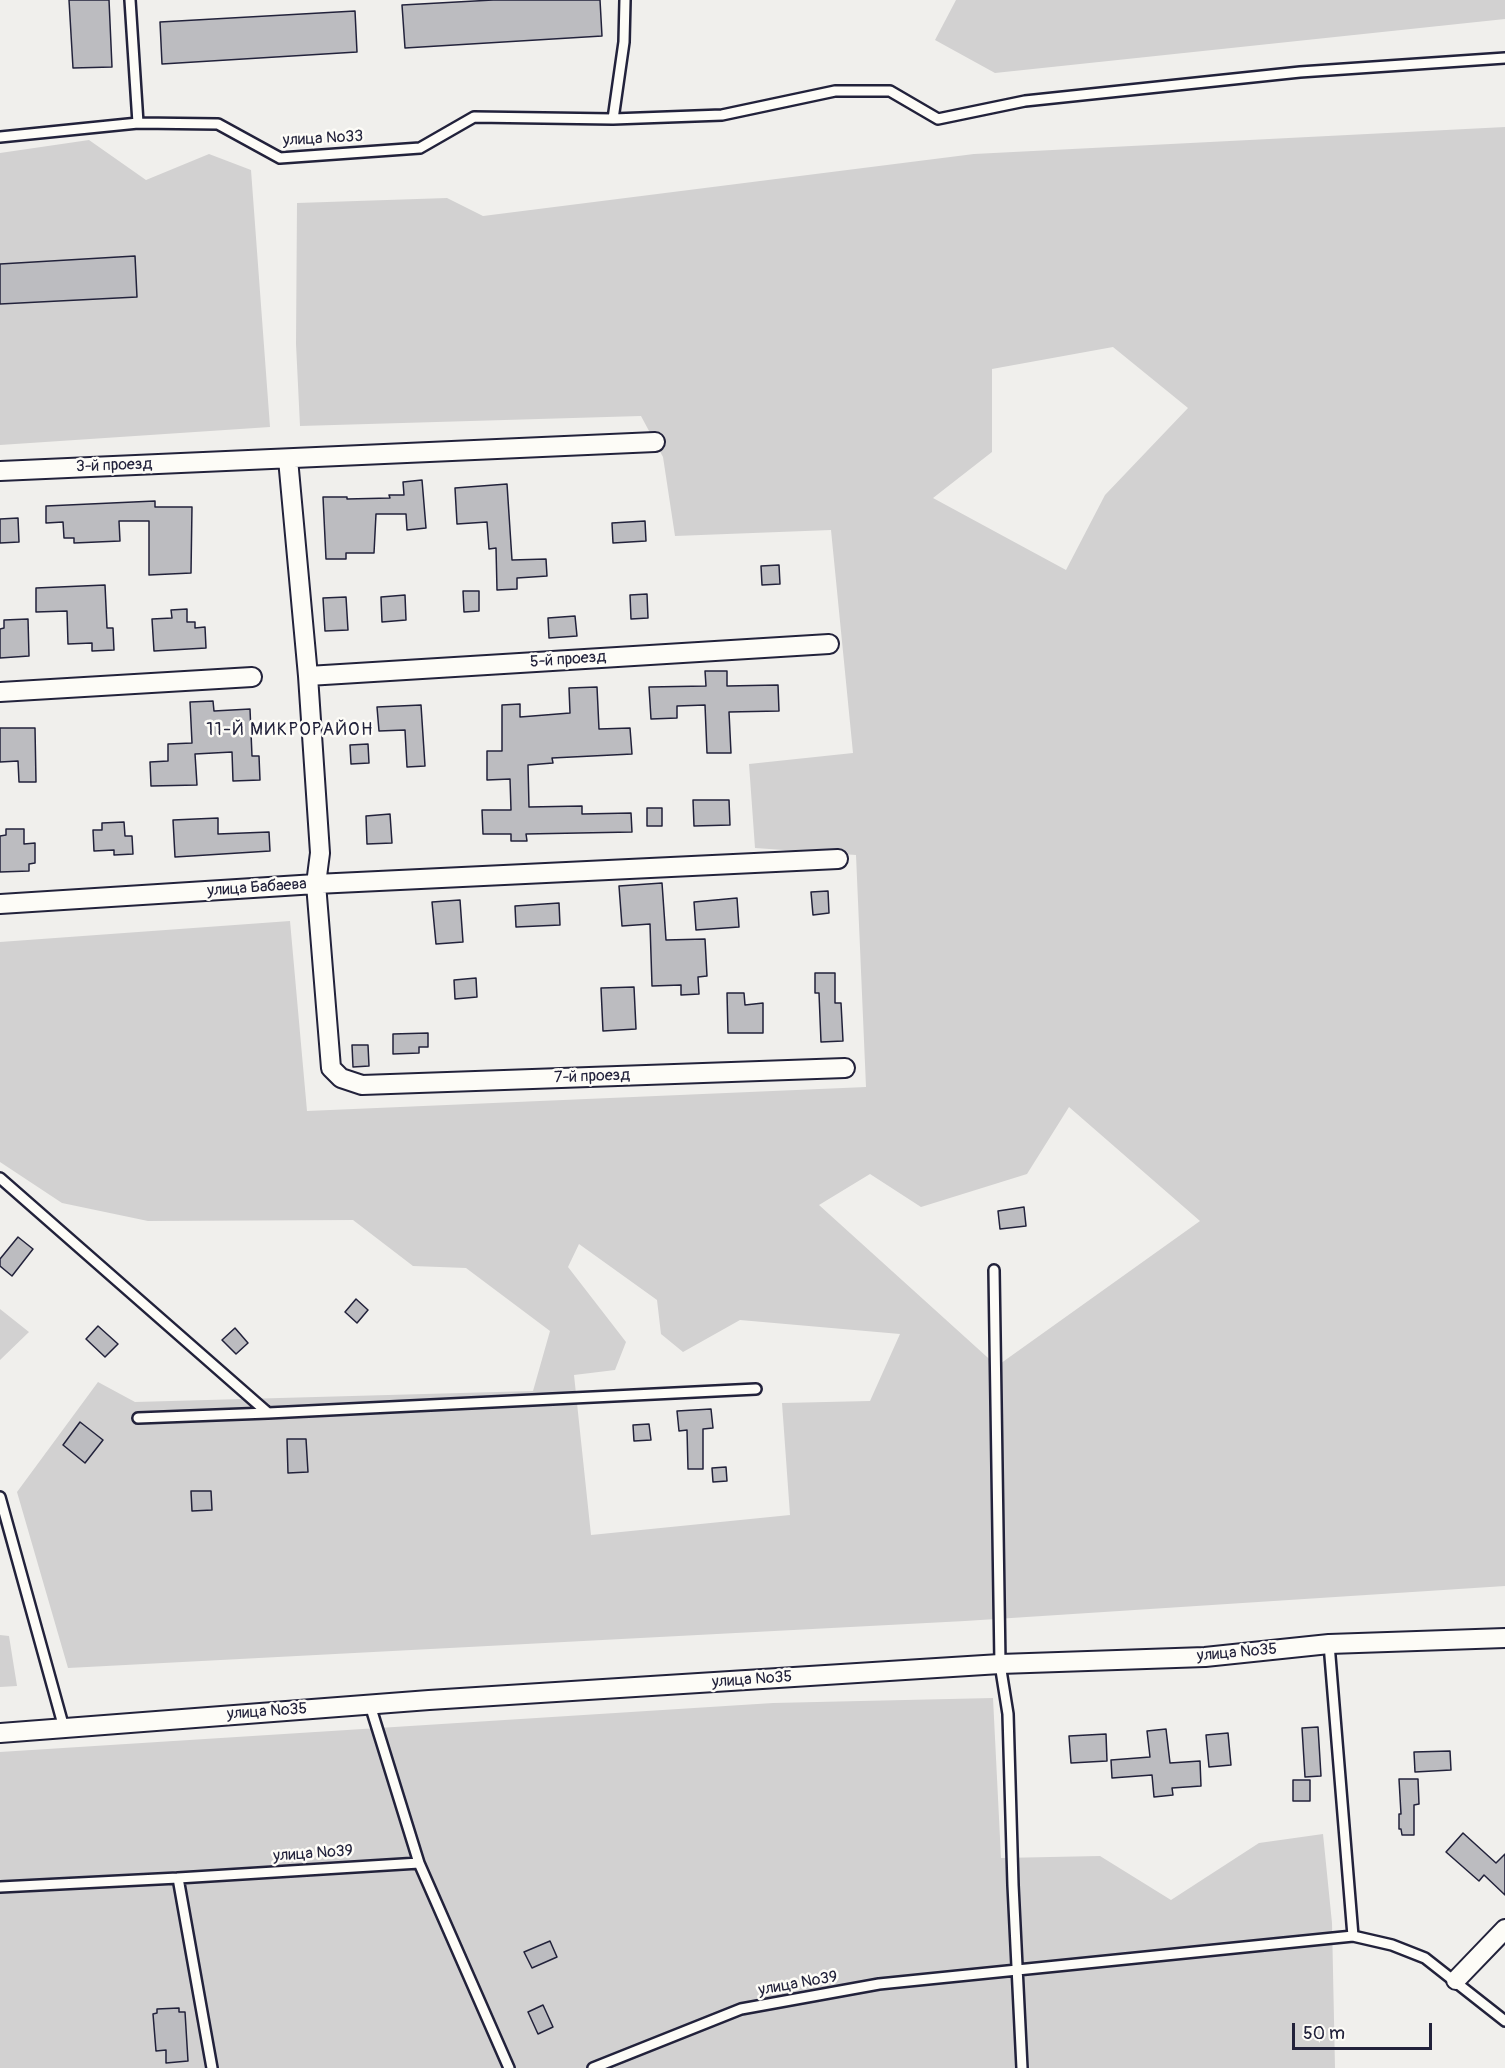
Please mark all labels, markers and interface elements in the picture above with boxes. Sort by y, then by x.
street label: улица №33 [282,127,364,151]
street label: 3-й проезд [75,455,153,477]
street label: 5-й проезд [529,648,607,672]
district label: 11-Й МИКРОРАЙОН [206,719,374,741]
street label: улица Бабаева [207,875,307,901]
street label: 7-й проезд [554,1066,630,1088]
street label: улица №35 [1196,1640,1278,1666]
street label: улица №35 [711,1668,793,1692]
street label: улица №35 [226,1700,308,1724]
street label: улица №39 [272,1842,354,1866]
street label: улица №39 [757,1968,839,2000]
scale bar [1295,2011,1434,2049]
text: 50 m [1303,2022,1345,2045]

